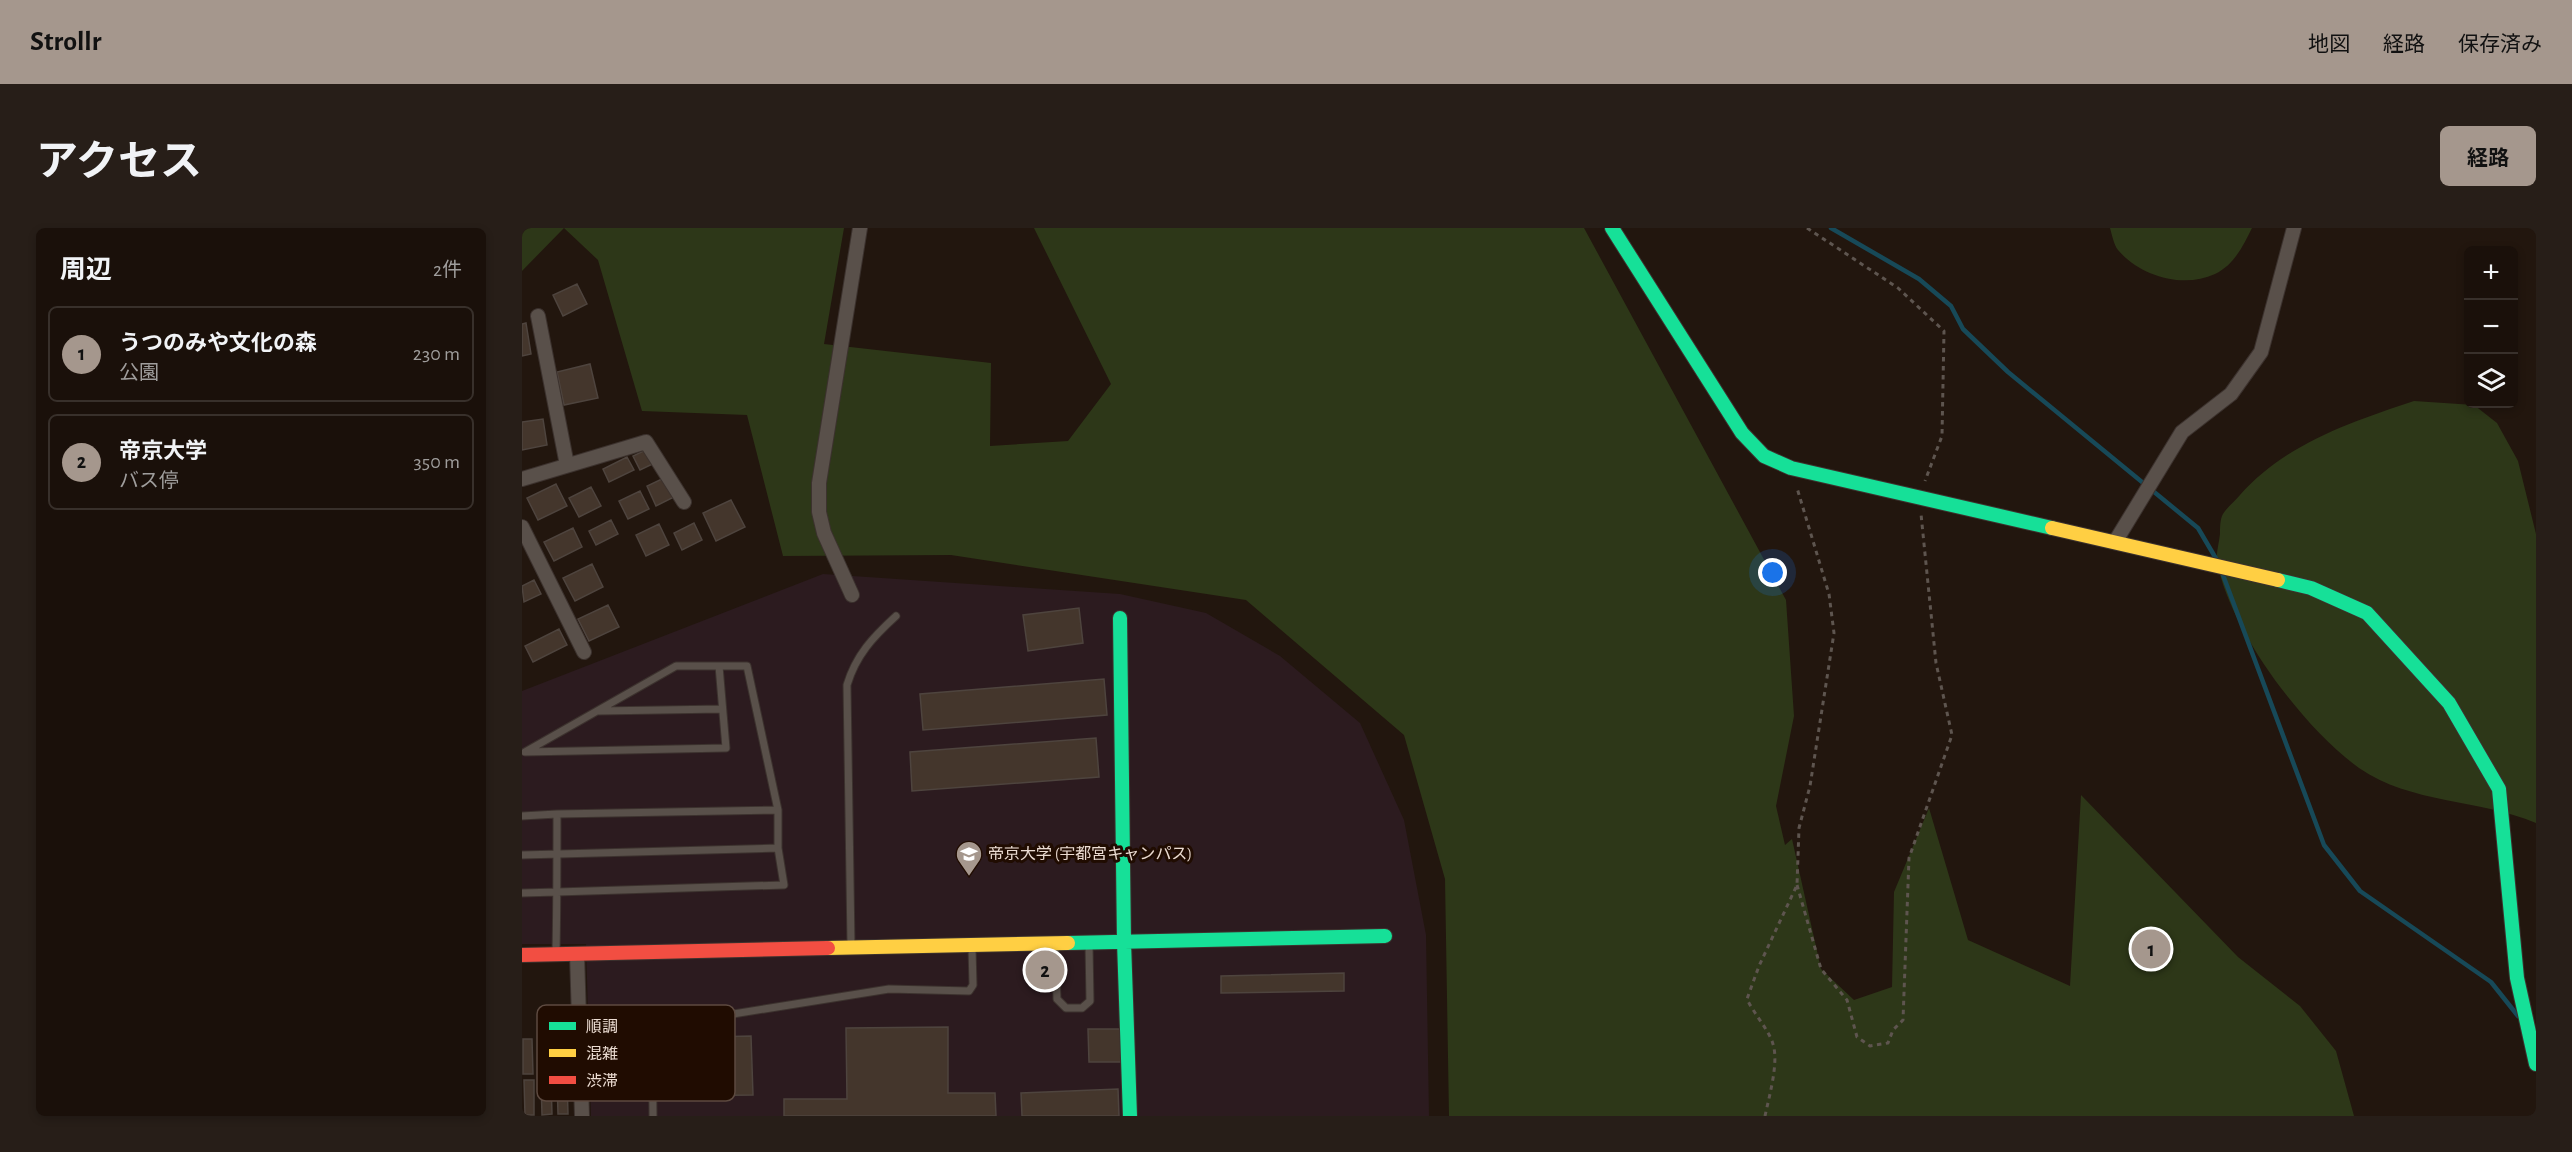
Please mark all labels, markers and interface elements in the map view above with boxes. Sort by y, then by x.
text: Strollr [30,28,101,56]
text: 地図 [2308,34,2350,55]
text: 経路 [2383,34,2425,55]
text: 保存済み [2458,34,2542,55]
button: 経路 [2440,126,2536,186]
text: アクセス [36,141,202,183]
map controls [2464,246,2518,408]
button: + [2464,246,2518,300]
text: 周辺 [60,257,112,283]
text: 2件 [433,260,462,280]
button: − [2464,300,2518,354]
text: うつのみや文化の森 [119,332,317,354]
text: 1 [78,344,85,364]
text: 230 m [413,344,460,364]
button: layers [2464,354,2518,408]
text: 公園 [119,363,159,383]
text: 帝京大学 [119,440,207,462]
text: 2 [77,452,86,472]
text: 350 m [414,452,460,472]
text: バス停 [119,471,179,491]
your location [1758,558,1787,587]
school or university icon: 帝京大学 (宇都宮キャンパス) [954,839,984,877]
place label: 帝京大学 (宇都宮キャンパス) [988,845,1192,862]
pin: 1 [2132,926,2170,972]
pin: 2 [1026,948,1064,992]
legend [537,1005,735,1101]
text: 順調 [586,1019,618,1035]
text: 混雑 [586,1045,618,1062]
text: 渋滞 [586,1073,618,1089]

